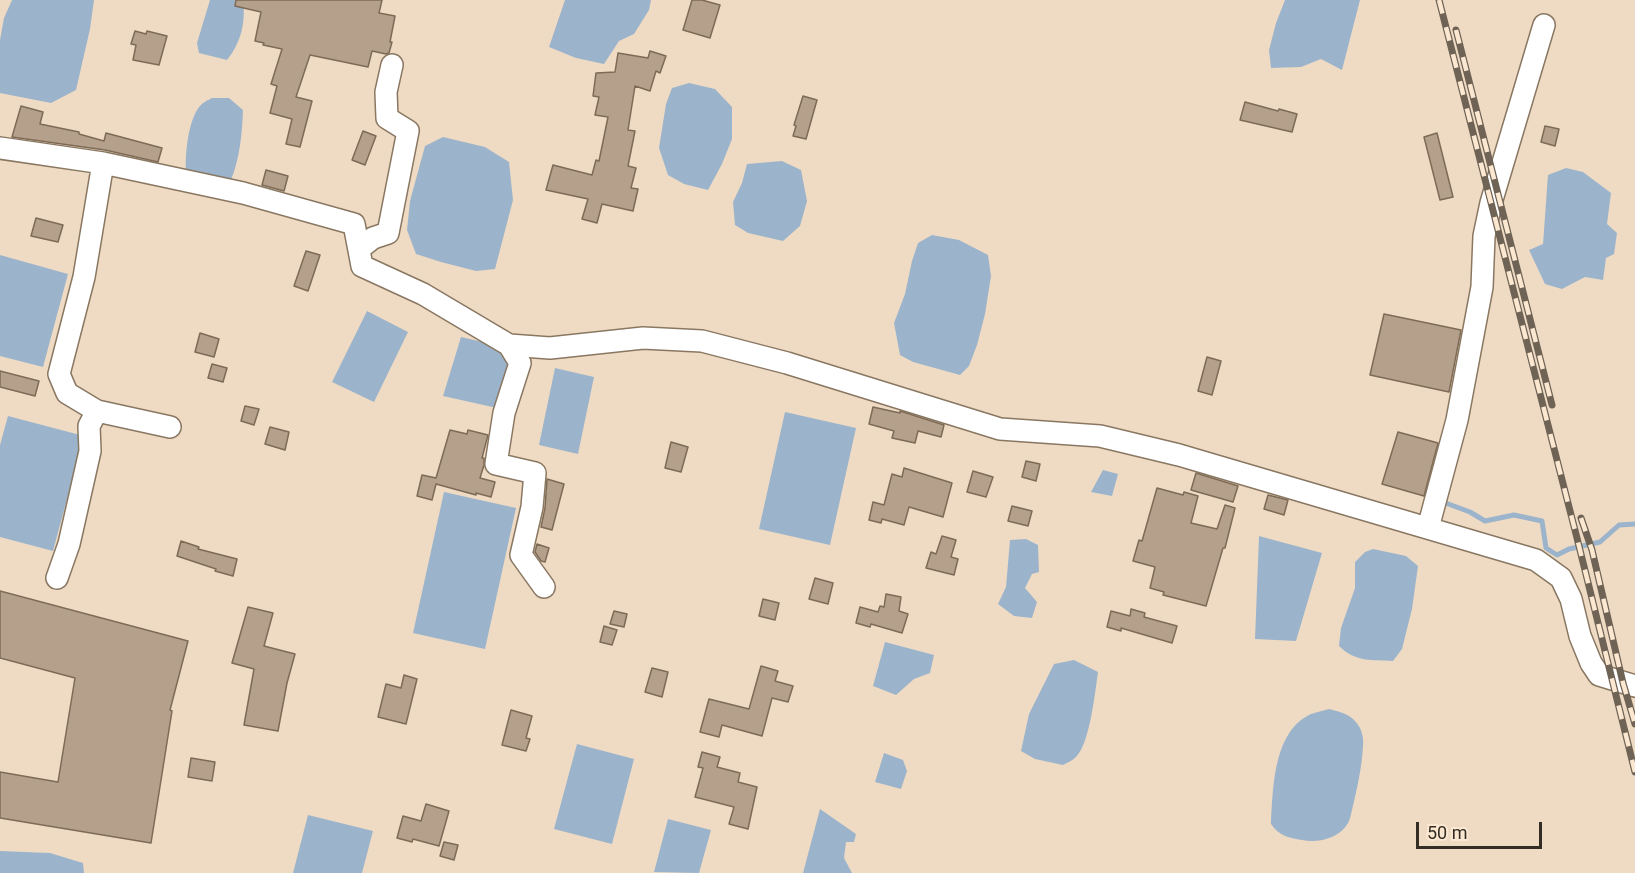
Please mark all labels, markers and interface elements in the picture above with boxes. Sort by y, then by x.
scale bar [1419,810,1545,848]
text: 50 m [1427,822,1467,843]

